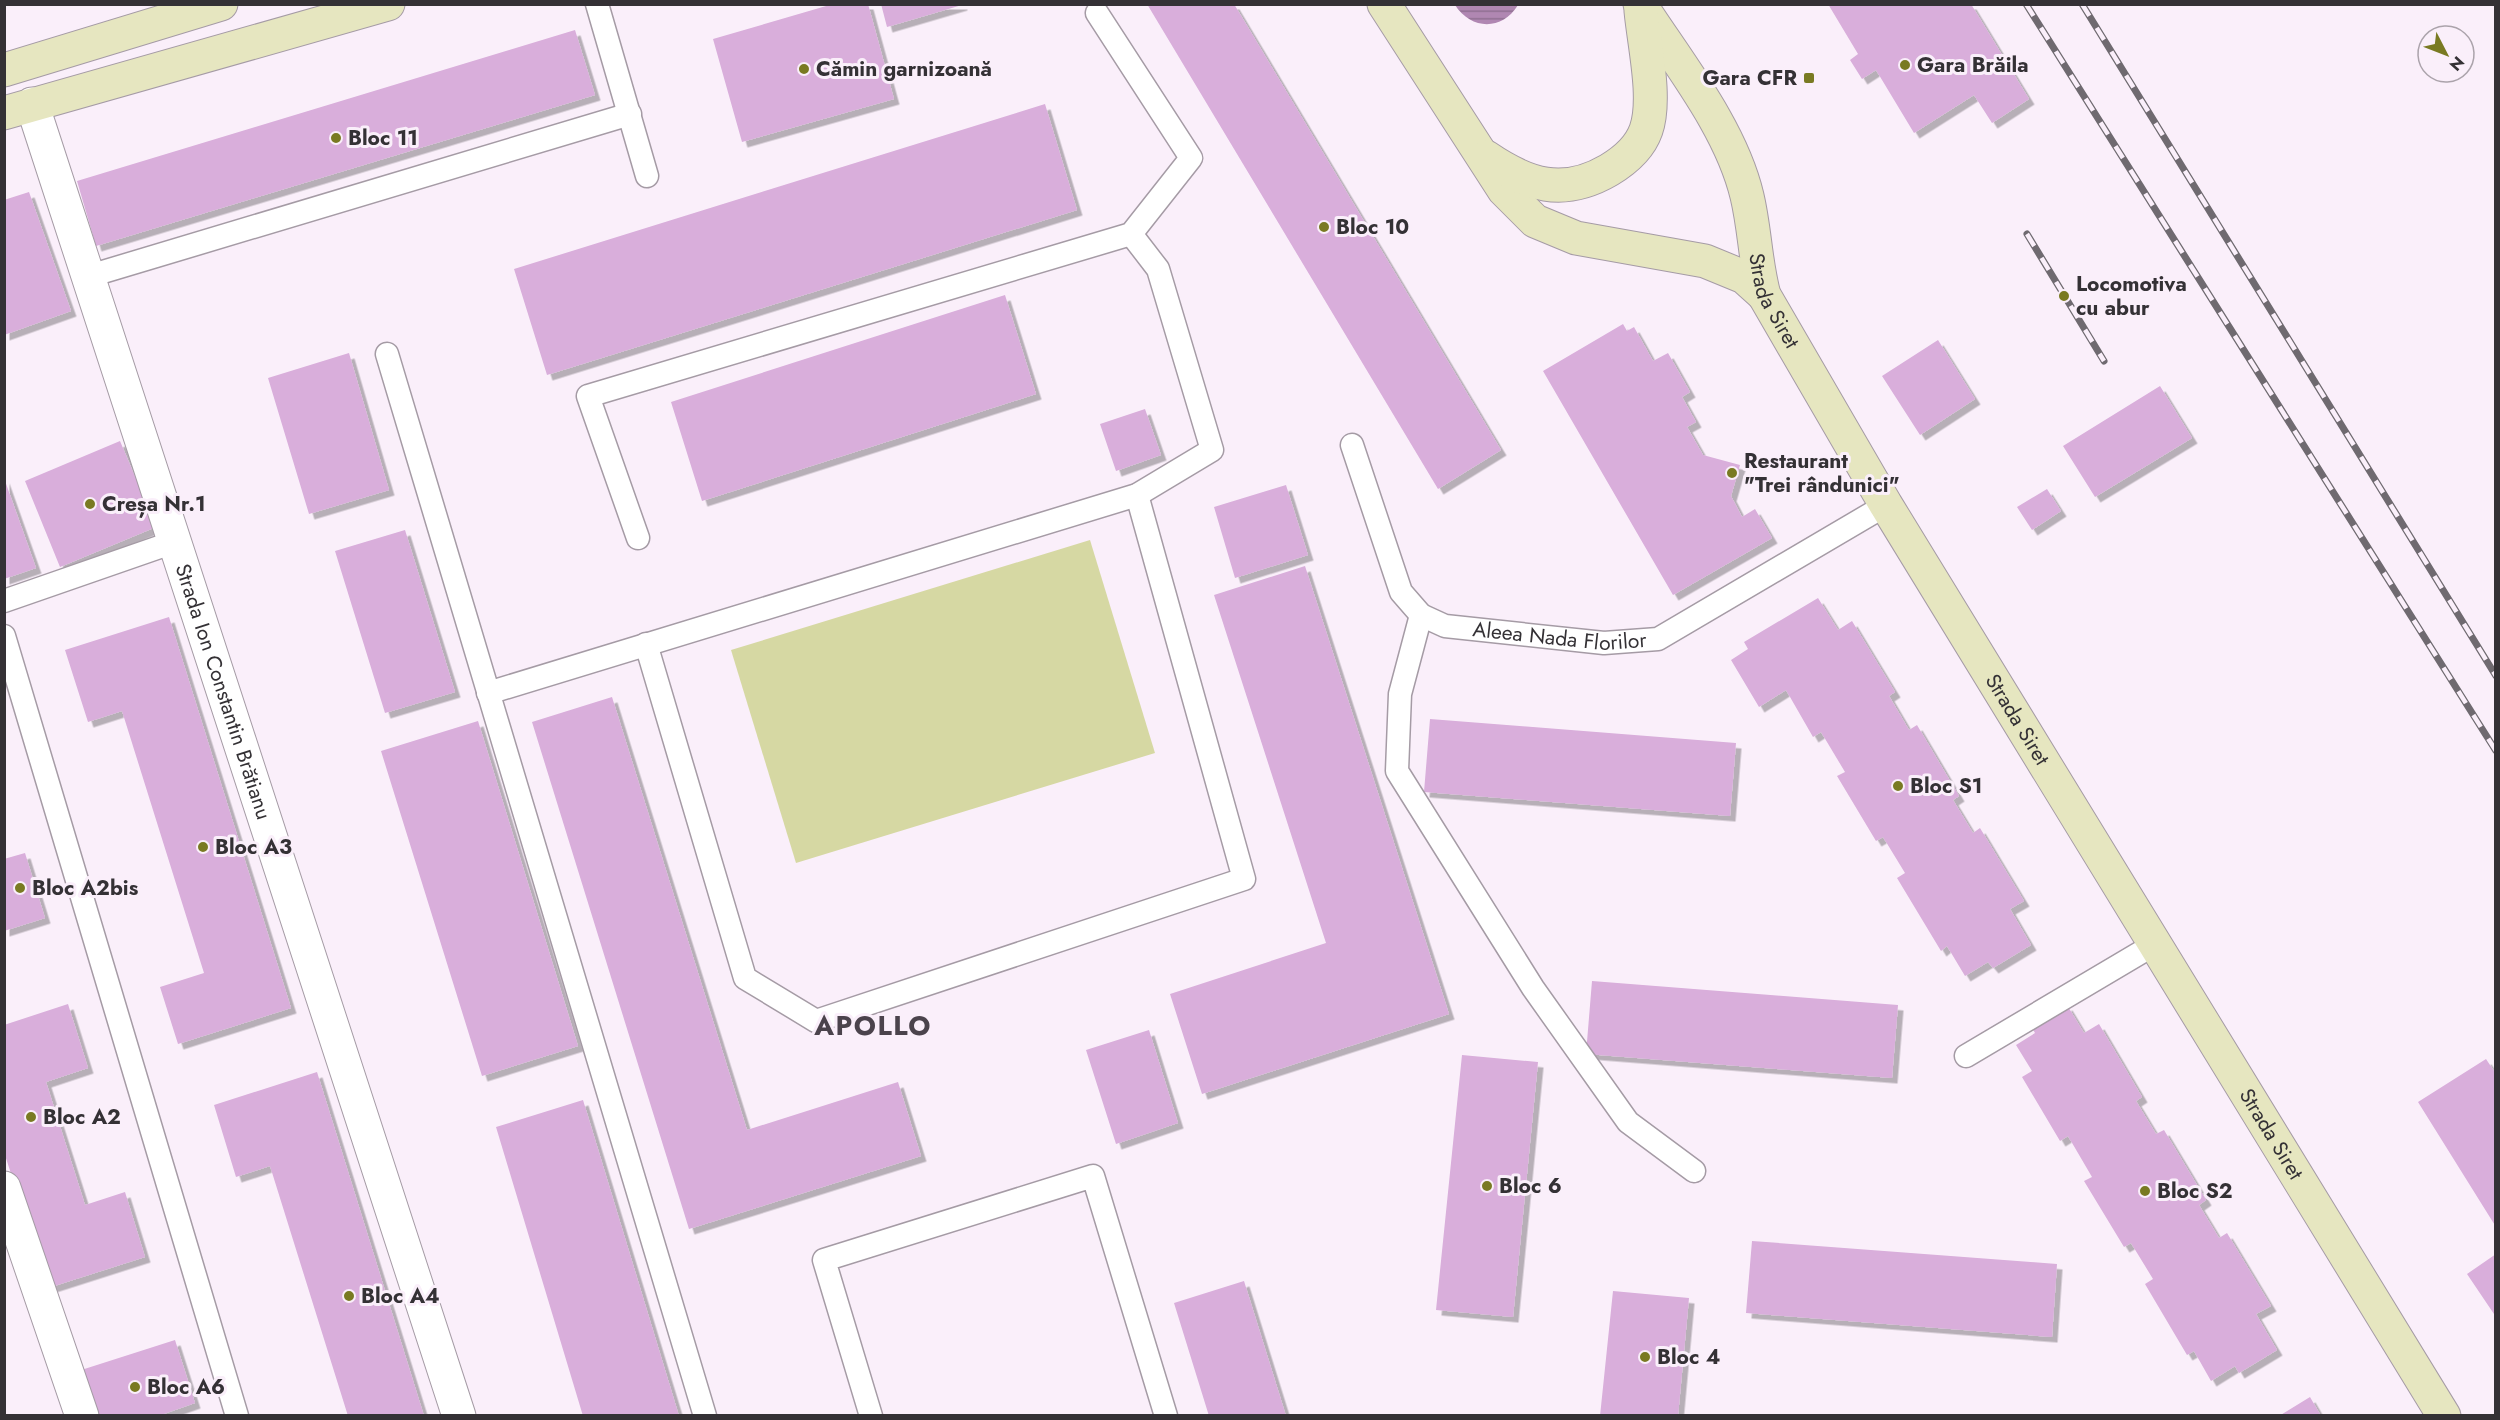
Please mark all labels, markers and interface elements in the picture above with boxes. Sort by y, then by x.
north arrow [2416,24,2476,84]
place label: Gara Brăila [1917,50,2028,80]
text: N [2444,51,2470,76]
place label: Cămin garnizoană [816,54,992,84]
marker: Gara Brăila [1898,58,1912,72]
marker: Cămin garnizoană [797,62,811,76]
place label: Gara CFR [1702,63,1797,93]
marker: Gara CFR [1802,71,1816,85]
place label: Bloc 11 [348,123,418,153]
marker: Bloc 11 [329,131,343,145]
place label: Bloc 10 [1336,212,1409,242]
marker: Bloc 10 [1317,220,1331,234]
street label: Strada Siret [1741,251,1807,354]
place label: Locomotiva cu abur [2076,269,2187,323]
marker: Locomotiva cu abur [2057,289,2071,303]
place label: Restaurant "Trei rândunici" [1744,446,1900,500]
marker: Restaurant "Trei rândunici" [1725,466,1739,480]
place label: Creșa Nr.1 [102,489,206,519]
marker: Creșa Nr.1 [83,497,97,511]
street label: Strada Ion Constantin Brătianu [168,560,279,823]
street label: Aleea Nada Florilor [1471,614,1648,658]
street label: Strada Siret [1978,668,2057,771]
place label: Bloc S1 [1910,771,1983,801]
marker: Bloc S1 [1891,779,1905,793]
place label: Bloc A3 [215,832,292,862]
marker: Bloc A3 [196,840,210,854]
place label: Bloc A2bis [32,873,139,903]
marker: Bloc A2bis [13,881,27,895]
district label: APOLLO [813,1006,932,1045]
street label: Strada Siret [2232,1083,2311,1185]
place label: Bloc A2 [43,1102,121,1132]
marker: Bloc A2 [24,1110,38,1124]
place label: Bloc 6 [1499,1171,1562,1201]
place label: Bloc S2 [2157,1176,2233,1206]
marker: Bloc 6 [1480,1179,1494,1193]
marker: Bloc S2 [2138,1184,2152,1198]
place label: Bloc A4 [361,1281,440,1311]
marker: Bloc A4 [342,1289,356,1303]
place label: Bloc 4 [1657,1342,1720,1372]
marker: Bloc 4 [1638,1350,1652,1364]
place label: Bloc A6 [147,1372,225,1402]
marker: Bloc A6 [128,1380,142,1394]

